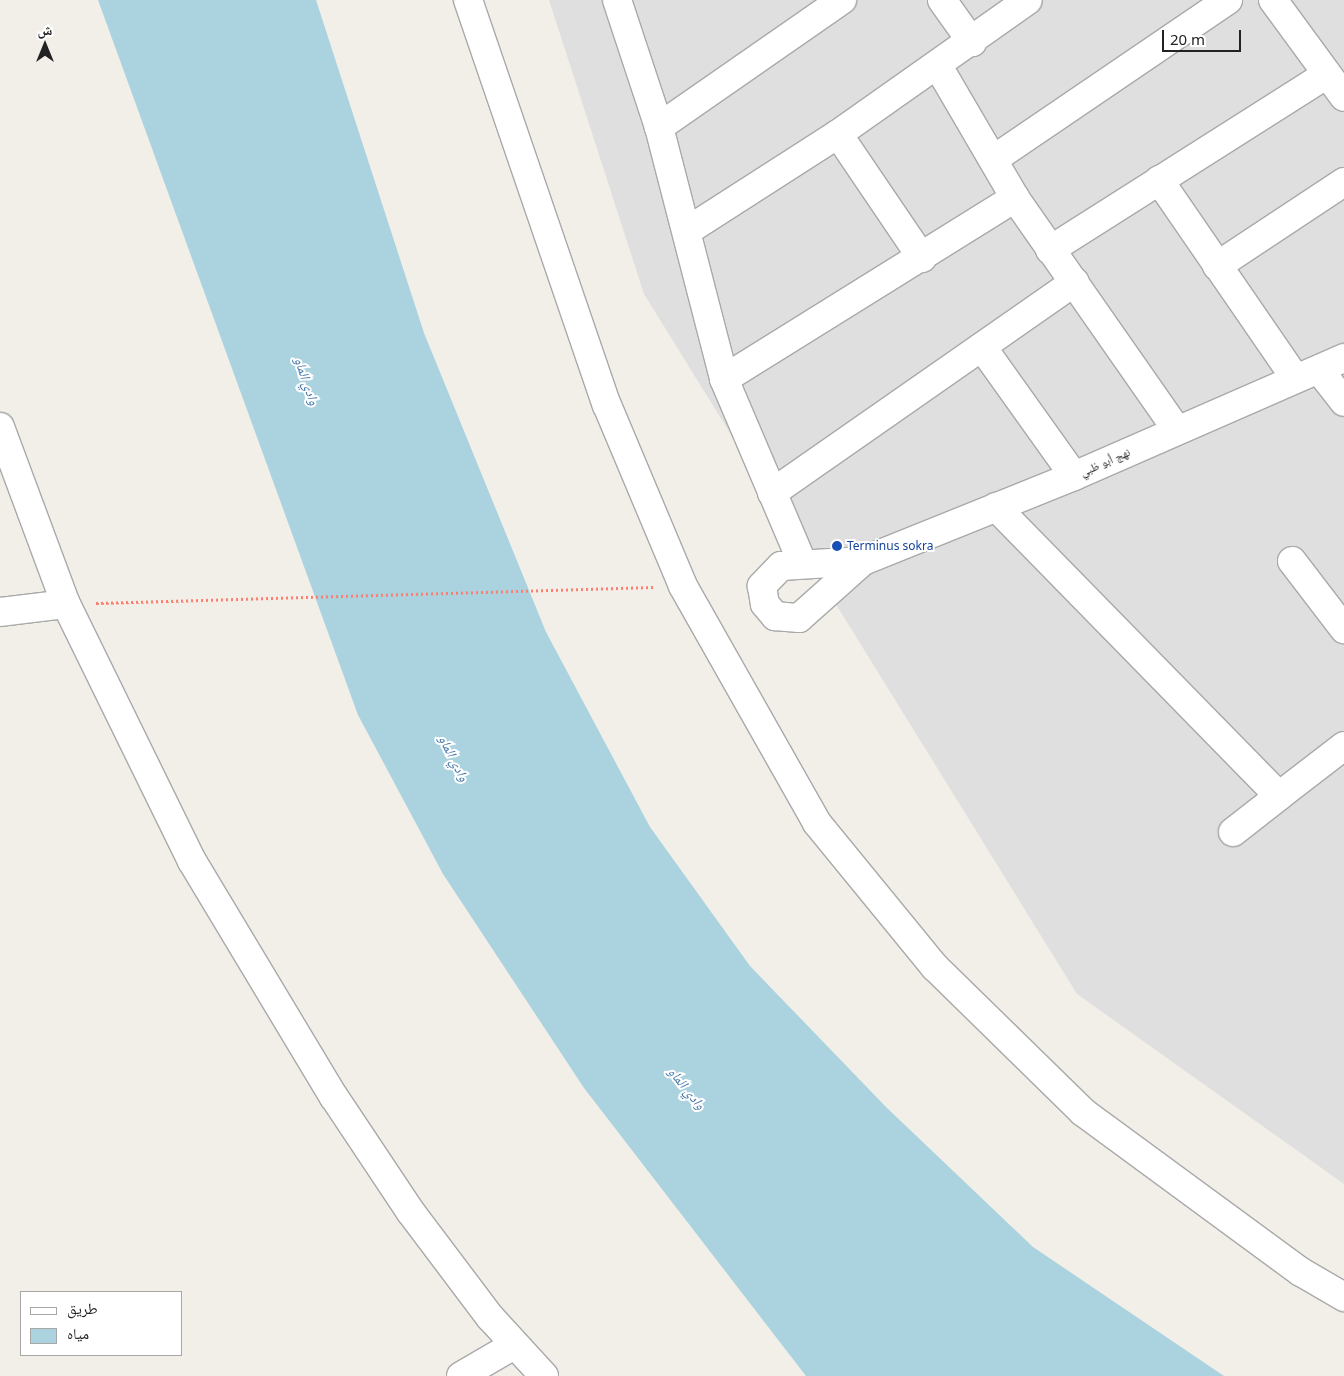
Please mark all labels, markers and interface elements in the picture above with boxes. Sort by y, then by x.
north arrow [20,20,70,70]
text: ش [38,20,52,39]
scale bar [1164,20,1243,52]
text: 20 m [1170,29,1205,49]
water label: وادي الماو [291,355,323,407]
street label: نهج أبو ظبي [1078,445,1132,479]
place label: Terminus sokra [847,539,933,553]
marker: Terminus sokra [831,540,843,552]
water label: وادي الماو [435,732,473,784]
water label: وادي الماو [665,1063,709,1113]
legend [20,1291,182,1356]
text: طريق [67,1298,98,1318]
text: مياه [67,1323,89,1343]

